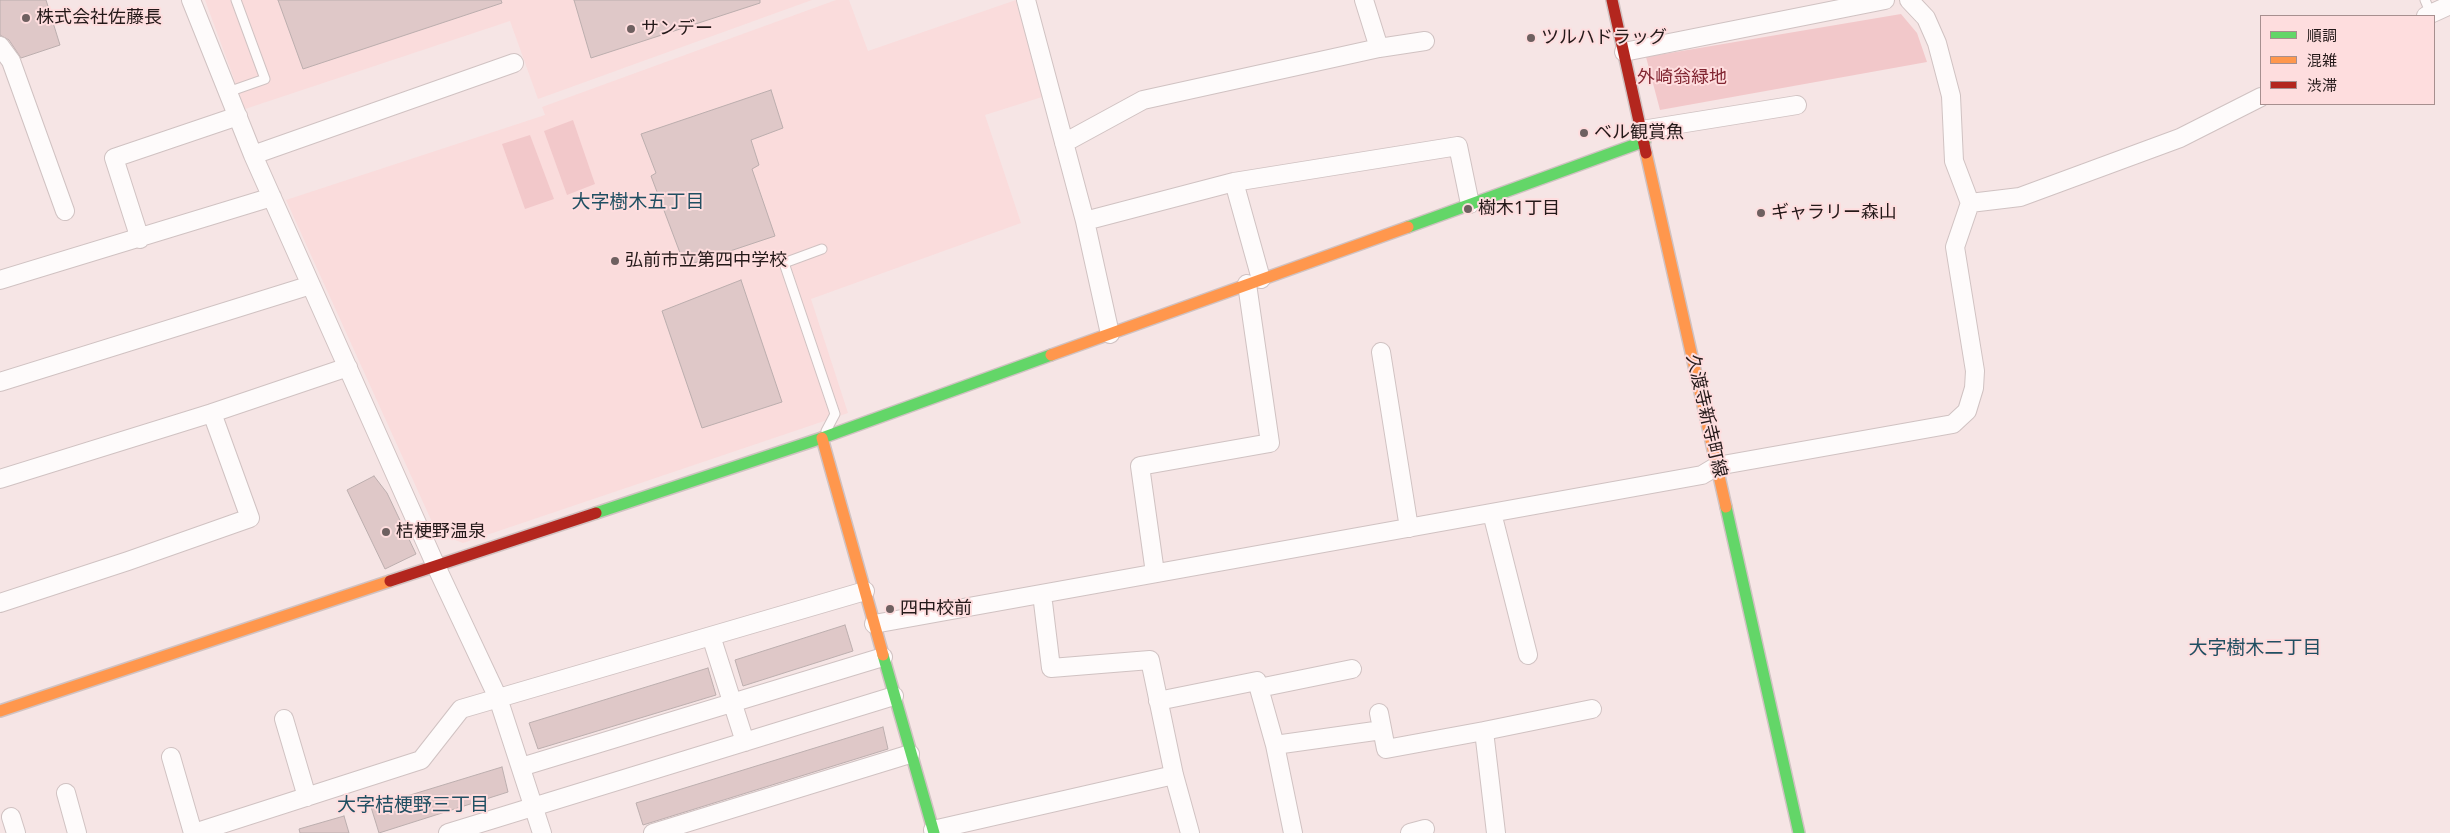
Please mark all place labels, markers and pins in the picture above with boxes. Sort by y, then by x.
place label: 株式会社佐藤長 [36,7,162,29]
marker: 株式会社佐藤長 [20,12,32,24]
place label: サンデー [641,18,713,40]
marker: サンデー [625,23,637,35]
place label: ツルハドラッグ [1541,27,1667,49]
marker: ツルハドラッグ [1525,32,1537,44]
place label: ベル観賞魚 [1594,122,1684,144]
marker: ベル観賞魚 [1578,127,1590,139]
place label: 樹木1丁目 [1478,198,1560,220]
place label: ギャラリー森山 [1771,202,1897,224]
marker: 樹木1丁目 [1462,203,1474,215]
marker: ギャラリー森山 [1755,207,1767,219]
place label: 弘前市立第四中学校 [625,250,787,272]
marker: 弘前市立第四中学校 [609,255,621,267]
place label: 桔梗野温泉 [396,521,486,543]
marker: 桔梗野温泉 [380,526,392,538]
place label: 四中校前 [900,598,972,620]
marker: 四中校前 [884,603,896,615]

